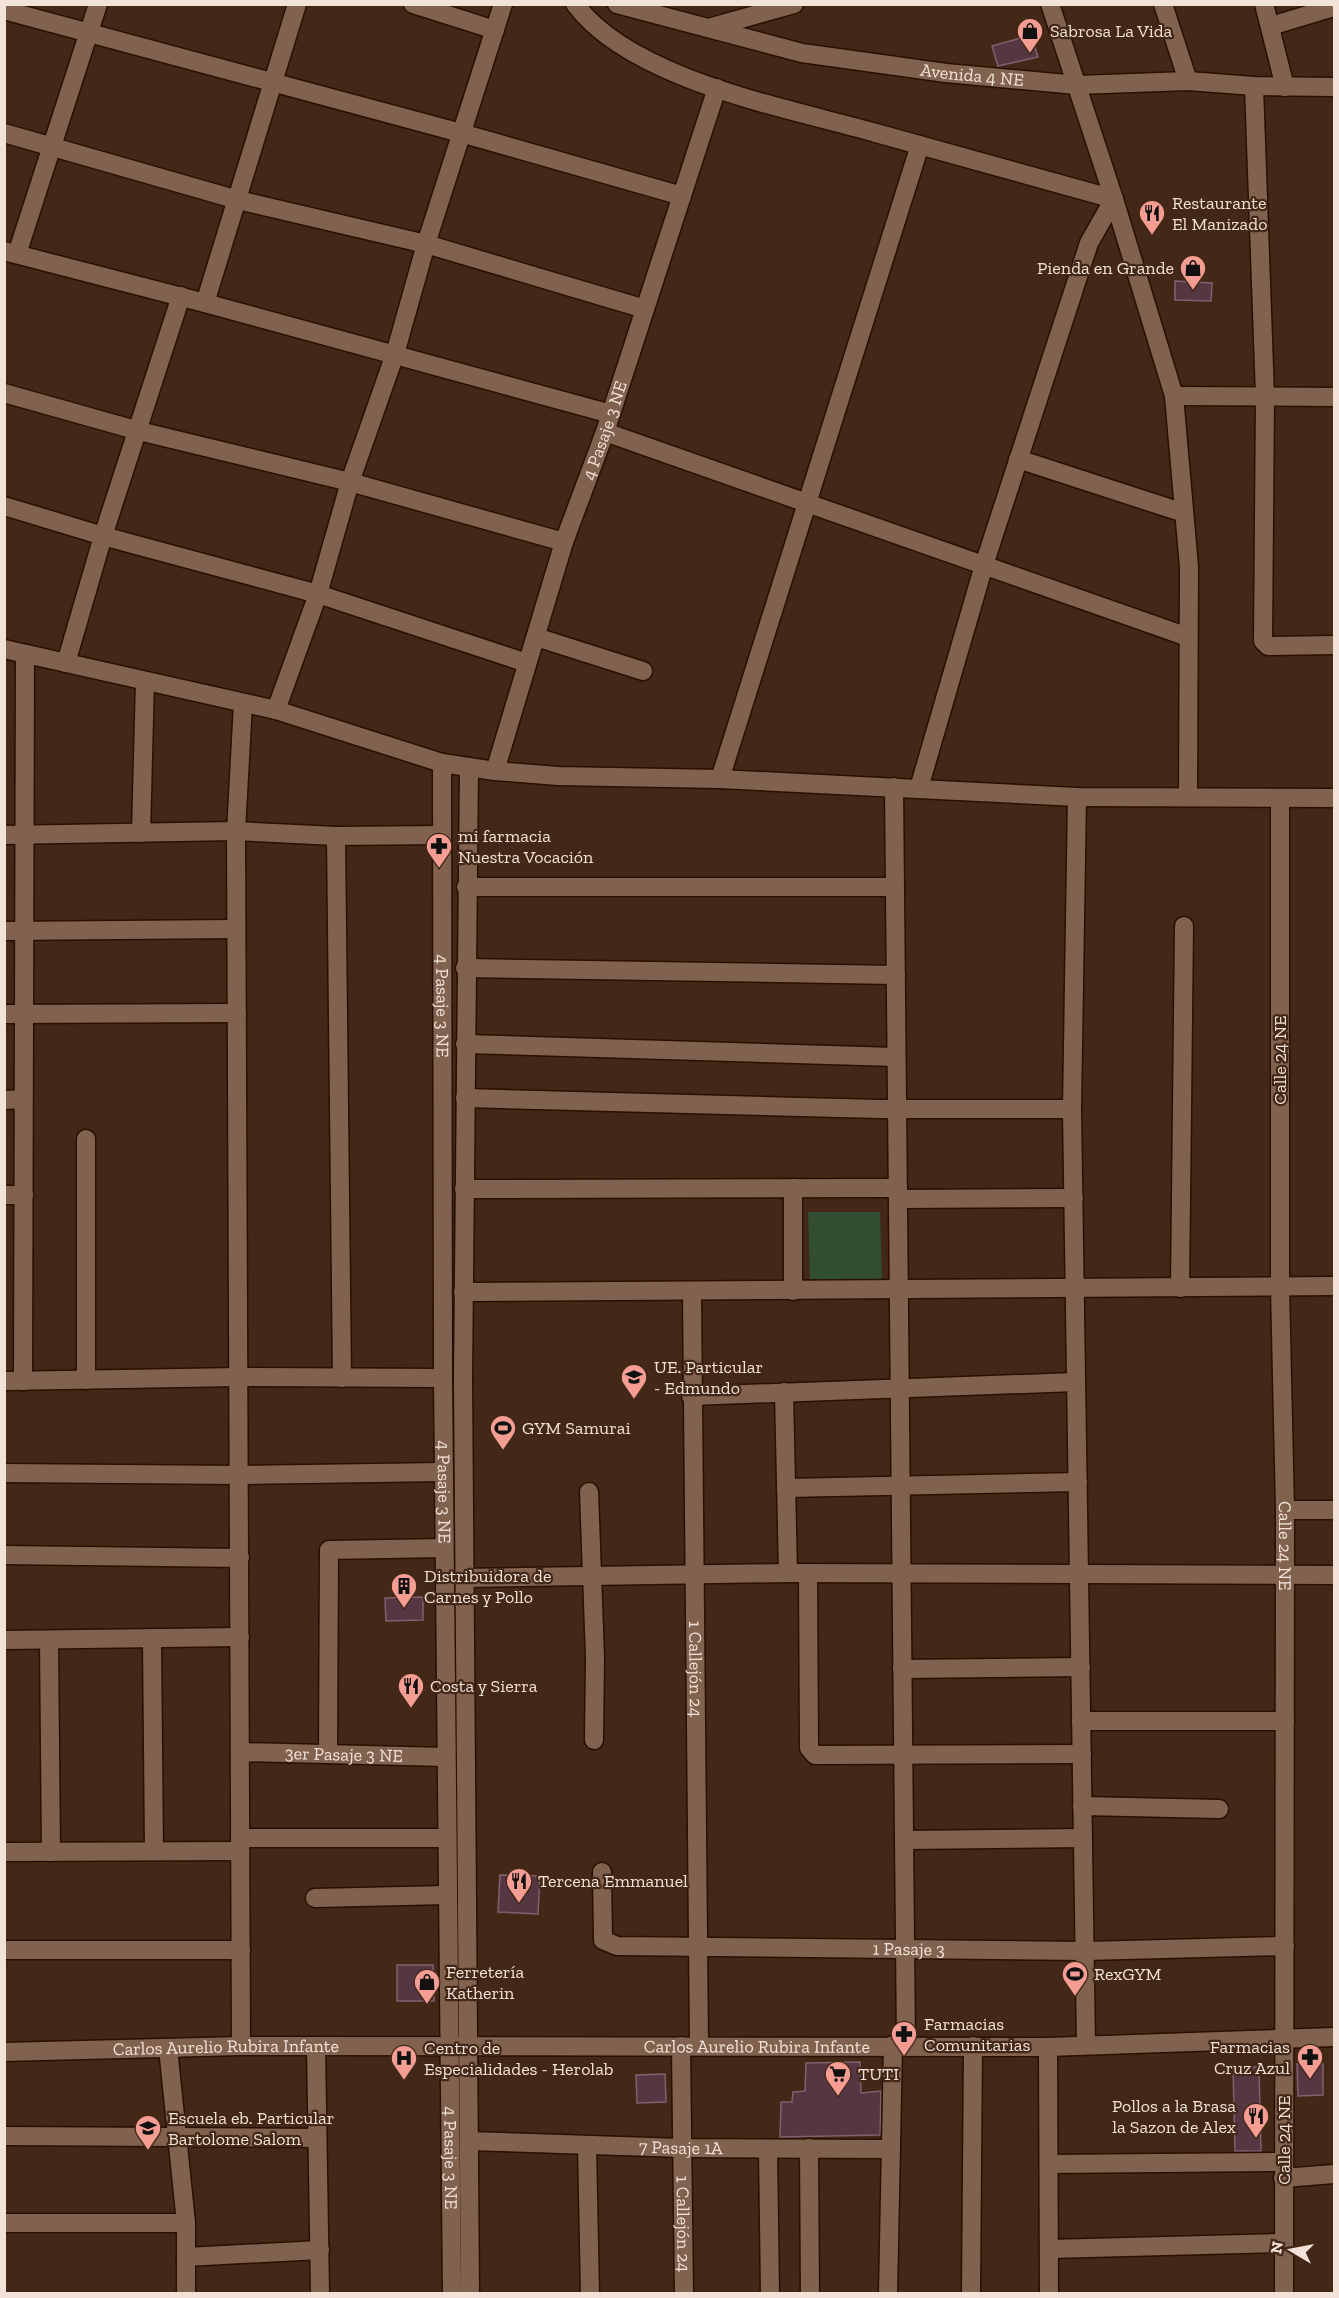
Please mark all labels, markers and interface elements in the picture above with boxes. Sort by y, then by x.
shop icon: Sabrosa La Vida [1015,16,1045,54]
place label: Sabrosa La Vida [1050,20,1173,42]
street label: Avenida 4 NE [919,59,1025,91]
place label: Restaurante El Manizado [1172,192,1267,235]
restaurant icon: Restaurante El Manizado [1137,198,1167,236]
shop icon: Pienda en Grande [1178,253,1208,291]
place label: Pienda en Grande [1037,257,1174,279]
street label: 4 Pasaje 3 NE [577,378,632,483]
place label: mi farmacia Nuestra Vocación [458,825,594,868]
pharmacy icon: mi farmacia Nuestra Vocación [424,831,454,869]
street label: 4 Pasaje 3 NE [431,954,453,1058]
street label: Calle 24 NE [1269,1015,1291,1105]
place label: UE. Particular - Edmundo [654,1356,763,1399]
school or university icon: UE. Particular - Edmundo [619,1362,649,1400]
sports icon: GYM Samurai [488,1413,518,1451]
place label: GYM Samurai [522,1417,631,1439]
street label: 4 Pasaje 3 NE [433,1440,456,1544]
street label: Calle 24 NE [1274,1501,1296,1591]
place label: Distribuidora de Carnes y Pollo [424,1565,551,1608]
building icon: Distribuidora de Carnes y Pollo [389,1571,419,1609]
street label: 1 Callejón 24 [684,1621,707,1718]
restaurant icon: Costa y Sierra [396,1671,426,1709]
place label: Costa y Sierra [430,1675,538,1697]
street label: 3er Pasaje 3 NE [285,1742,403,1767]
restaurant icon: Tercena Emmanuel [504,1866,534,1904]
place label: Tercena Emmanuel [538,1870,688,1892]
street label: 1 Pasaje 3 [872,1938,945,1961]
sports icon: RexGYM [1060,1959,1090,1997]
place label: Ferretería Katherin [446,1961,524,2004]
place label: RexGYM [1094,1963,1162,1985]
shop icon: Ferretería Katherin [412,1967,442,2005]
place label: Farmacias Comunitarias [924,2013,1031,2056]
pharmacy icon: Farmacias Comunitarias [889,2019,919,2057]
street label: Carlos Aurelio Rubira Infante [113,2035,339,2060]
street label: Carlos Aurelio Rubira Infante [644,2035,870,2058]
place label: Farmacias Cruz Azul [1210,2036,1290,2079]
place label: Centro de Especialidades - Herolab [424,2037,613,2080]
pharmacy icon: Farmacias Cruz Azul [1295,2042,1325,2080]
hospital icon: Centro de Especialidades - Herolab [389,2043,419,2081]
supermarket icon: TUTI [823,2059,853,2097]
place label: TUTI [858,2063,899,2085]
place label: Pollos a la Brasa la Sazon de Alex [1112,2095,1236,2138]
street label: Calle 24 NE [1273,2095,1295,2185]
restaurant icon: Pollos a la Brasa la Sazon de Alex [1241,2101,1271,2139]
street label: 4 Pasaje 3 NE [439,2106,462,2210]
place label: Escuela eb. Particular Bartolome Salom [168,2107,334,2150]
school or university icon: Escuela eb. Particular Bartolome Salom [133,2113,163,2151]
street label: 7 Pasaje 1A [639,2136,723,2159]
street label: 1 Callejón 24 [672,2176,695,2273]
north arrow [1261,2220,1321,2280]
text: N [1266,2240,1287,2255]

